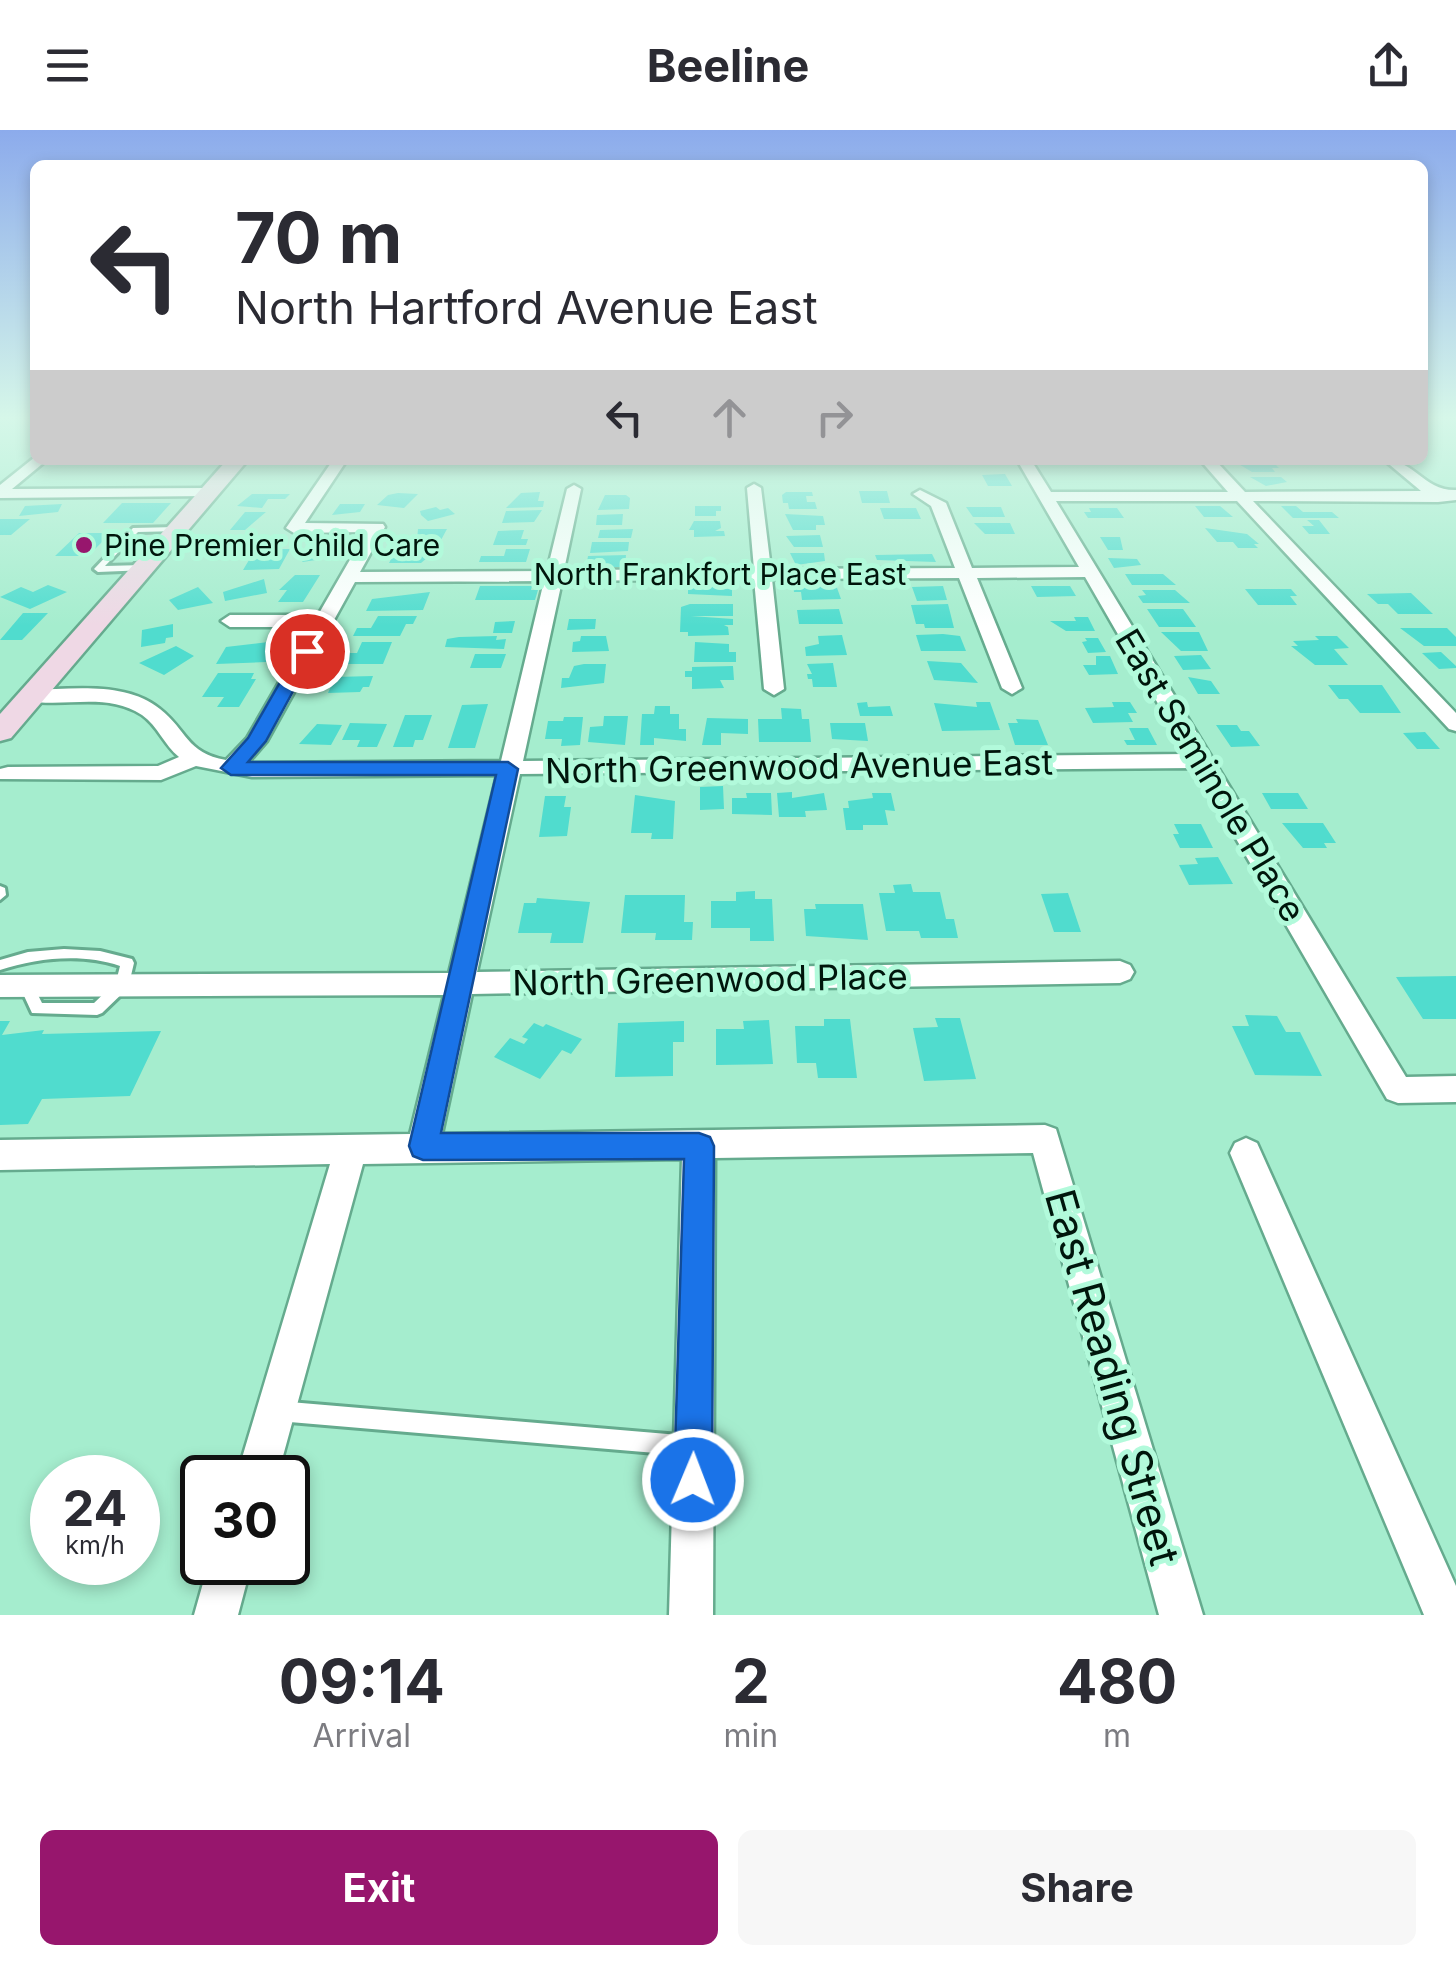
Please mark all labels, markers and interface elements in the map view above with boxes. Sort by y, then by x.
icon: menu [40,38,95,93]
text: Beeline [647,38,809,93]
icon: share [1361,38,1416,93]
text: 70 m [235,195,402,280]
icon: left [70,200,200,330]
text: North Hartford Avenue East [235,280,818,335]
icon: left [597,390,652,445]
icon: ahead [702,390,757,445]
icon: right [807,390,862,445]
place label: Pine Premier Child Care [104,527,440,563]
marker: Pine Premier Child Care [73,534,95,556]
street label: North Frankfort Place East [534,556,906,592]
pin [265,609,350,694]
street label: East Seminole Place [1107,621,1315,929]
icon: arrive [280,624,335,679]
street label: North Greenwood Avenue East [545,741,1053,791]
street label: North Greenwood Place [512,955,908,1003]
street label: East Reading Street [1035,1183,1191,1571]
position arrow [641,1428,745,1532]
speed limit sign: 30 [180,1455,310,1585]
text: 24 [63,1478,127,1538]
text: km/h [65,1530,125,1560]
text: 09:14 [279,1645,445,1717]
text: 2 [732,1645,770,1717]
text: 480 [1057,1645,1177,1717]
text: Arrival [313,1716,411,1755]
text: min [724,1716,778,1755]
text: m [1103,1716,1131,1755]
button: Exit [40,1830,718,1945]
button: Share [738,1830,1416,1945]

